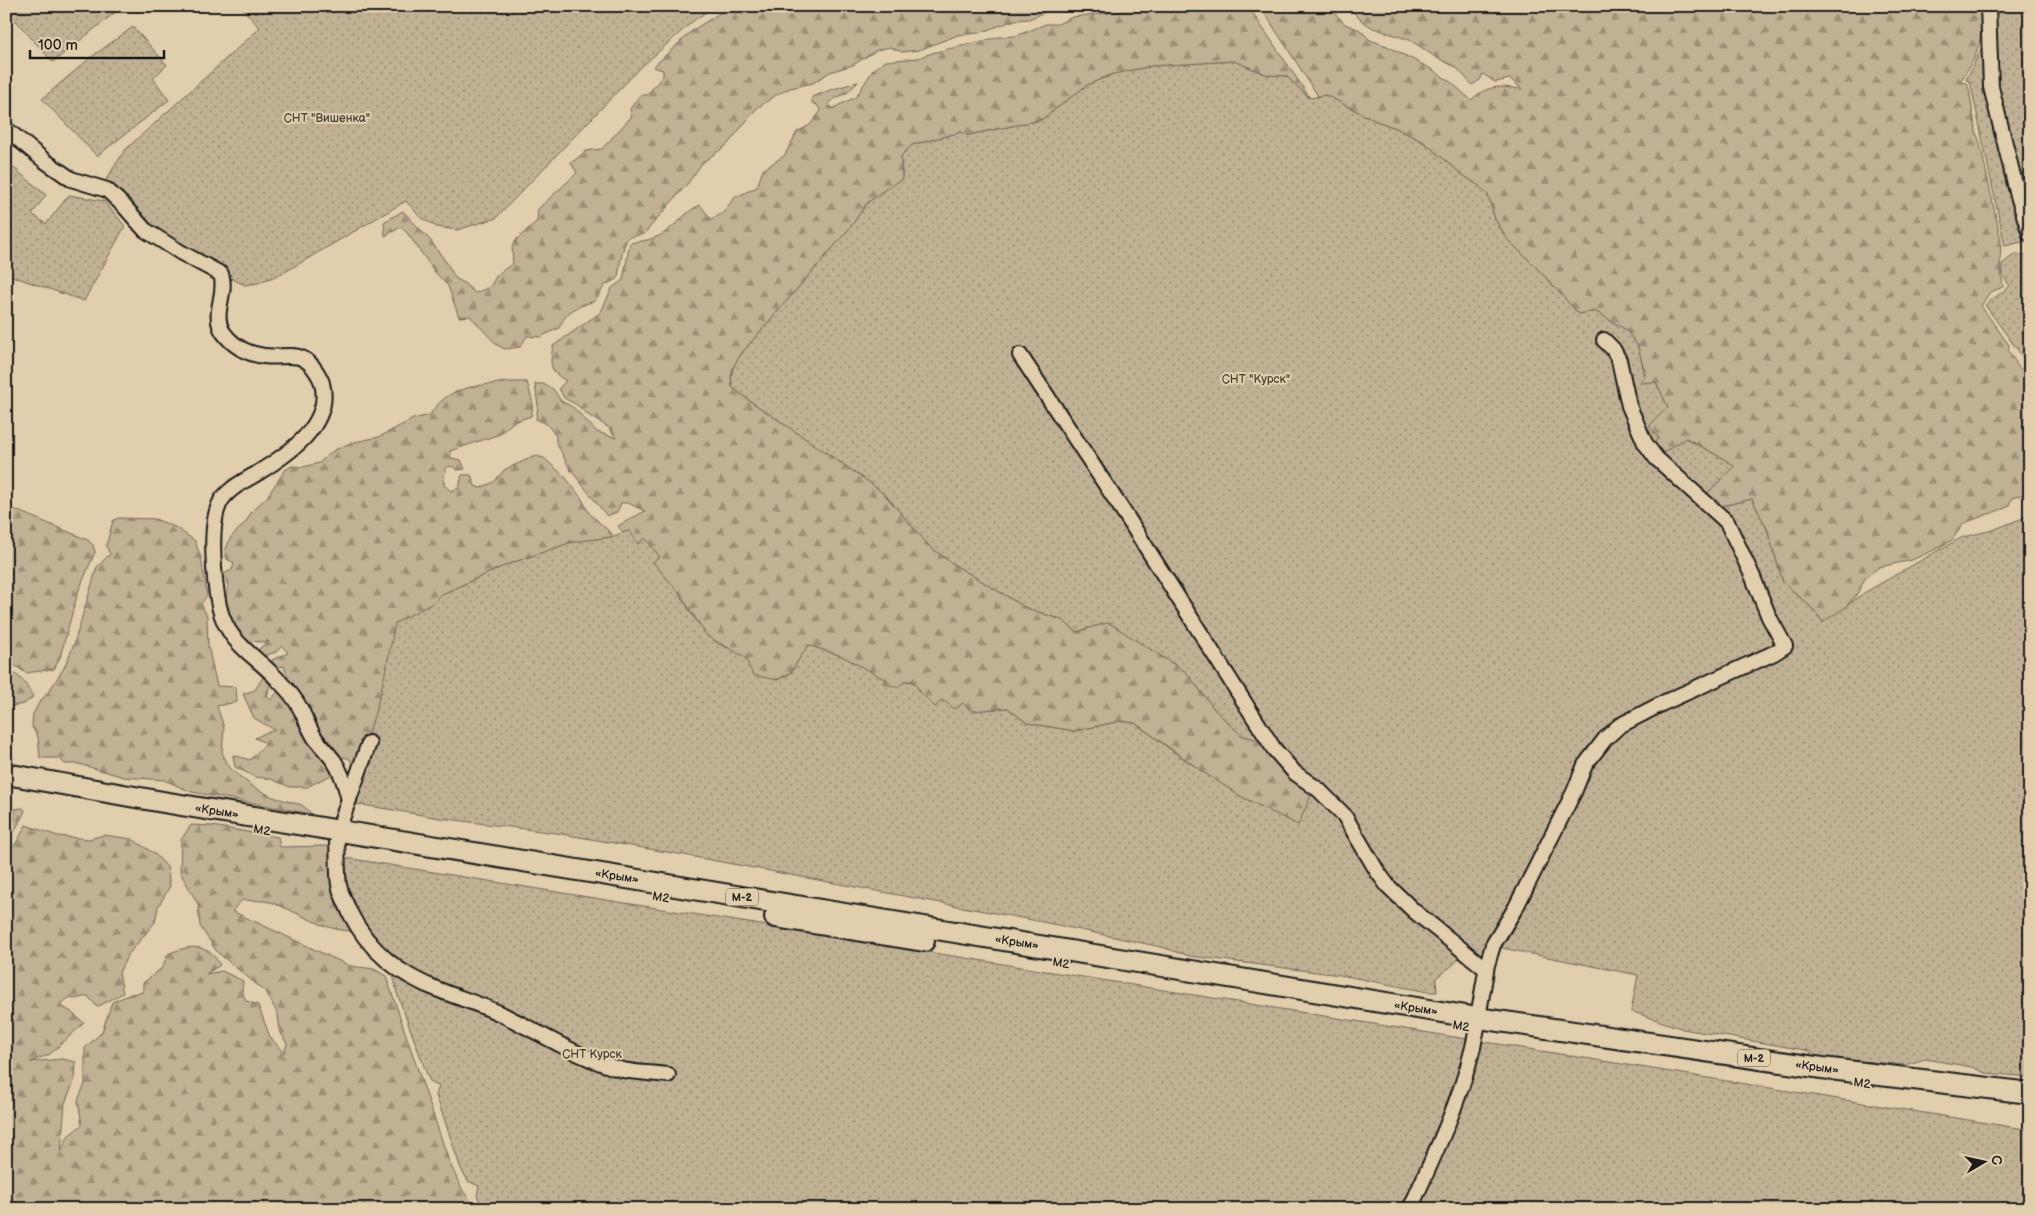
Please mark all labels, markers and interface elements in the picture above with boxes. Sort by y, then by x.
scale bar [30,28,164,60]
text: 100 m [38,36,78,55]
park label: СНТ "Вишенка" [284,111,370,126]
park label: СНТ "Курск" [1222,372,1290,387]
street label: «Крым» [194,801,240,822]
street label: М2 [252,822,272,839]
street label: «Крым» [594,866,640,887]
street label: М2 [651,889,671,906]
road number: М-2 [726,889,758,906]
street label: «Крым» [994,932,1040,953]
street label: М2 [1051,955,1071,972]
street label: «Крым» [1393,998,1439,1019]
street label: М2 [1451,1018,1471,1035]
park label: СНТ Курск [562,1047,622,1062]
road number: М-2 [1738,1050,1770,1066]
street label: «Крым» [1794,1057,1840,1078]
street label: М2 [1852,1075,1871,1092]
north arrow [1958,1138,2008,1188]
text: С [1987,1154,2006,1166]

